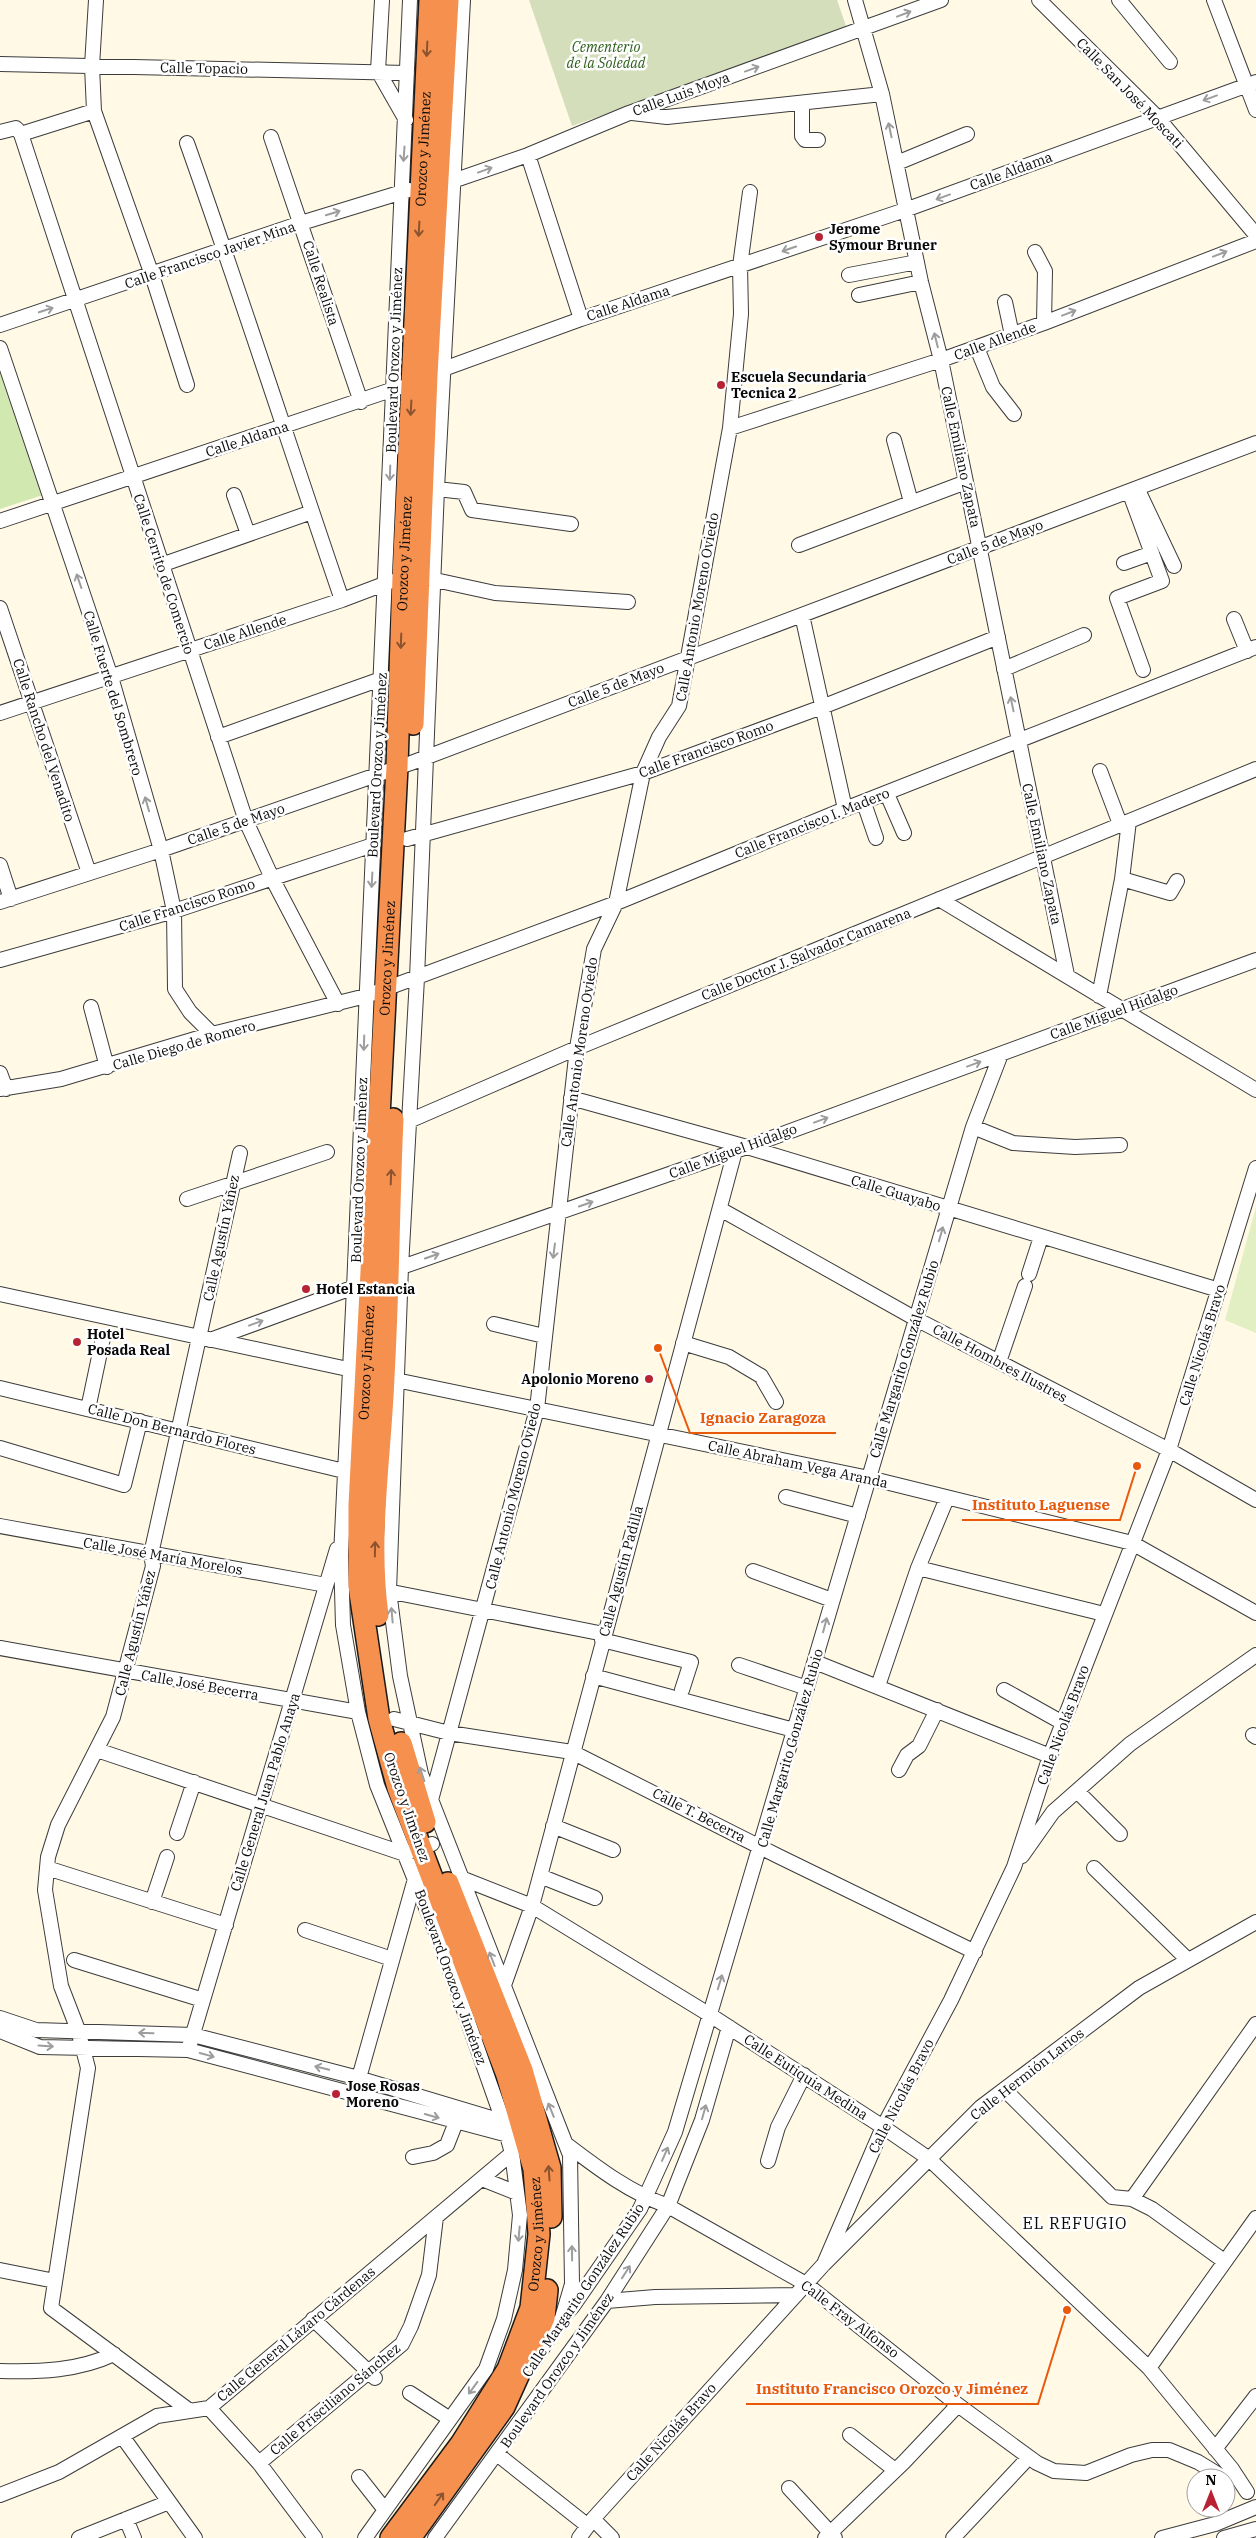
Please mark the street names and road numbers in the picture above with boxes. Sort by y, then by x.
street label: Calle San José Moscati [1073,34,1187,152]
street label: Calle Topacio [160,58,248,78]
street label: Calle Luis Moya [630,68,732,120]
street label: Orozco y Jiménez [411,91,435,207]
street label: Calle Aldama [967,148,1055,194]
street label: Calle Francisco Javier Mina [122,217,298,293]
street label: Calle Realista [299,238,343,328]
street label: Boulevard Orozco y Jiménez [382,267,406,453]
street label: Calle Aldama [584,281,672,325]
street label: Calle Allende [951,318,1039,364]
street label: Calle Emiliano Zapata [937,385,985,530]
street label: Calle Aldama [203,417,291,461]
street label: Calle Cerrito de Comercio [130,491,199,657]
street label: Orozco y Jiménez [393,496,416,611]
street label: Calle Antonio Moreno Oviedo [671,511,723,703]
street label: Calle 5 de Mayo [944,515,1046,569]
street label: Calle Fuerte del Sombrero [79,608,147,778]
street label: Calle Allende [201,610,289,654]
street label: Calle Rancho del Venadito [9,656,79,824]
street label: Calle 5 de Mayo [565,658,667,712]
street label: Boulevard Orozco y Jiménez [363,672,391,858]
street label: Calle Francisco Romo [636,716,776,782]
street label: Calle Emiliano Zapata [1018,782,1066,927]
street label: Calle Francisco I. Madero [732,784,892,862]
street label: Calle 5 de Mayo [185,799,287,849]
street label: Calle Francisco Romo [117,874,257,935]
street label: Orozco y Jiménez [375,900,399,1016]
street label: Calle Doctor J. Salvador Camarena [698,903,914,1004]
street label: Calle Antonio Moreno Oviedo [557,956,601,1148]
street label: Calle Miguel Hidalgo [1048,980,1181,1044]
street label: Calle Diego de Romero [111,1016,257,1074]
street label: Boulevard Orozco y Jiménez [347,1077,371,1263]
street label: Calle Miguel Hidalgo [667,1119,800,1183]
street label: Calle Guayabo [849,1171,943,1215]
street label: Calle Agustín Yáñez [199,1173,243,1303]
street label: Calle Margarito González Rubio [865,1258,943,1460]
street label: Calle Nicolás Bravo [1175,1282,1229,1408]
street label: Orozco y Jiménez [354,1305,378,1421]
street label: Calle Hombres Ilustres [930,1320,1071,1406]
street label: Calle Don Bernardo Flores [86,1399,258,1459]
street label: Calle Antonio Moreno Oviedo [481,1401,545,1591]
street label: Calle Abraham Vega Aranda [706,1436,890,1492]
street label: Calle Agustín Padilla [595,1503,647,1639]
street label: Calle José María Morelos [82,1533,244,1579]
street label: Calle Agustín Yáñez [111,1568,159,1698]
street label: Calle Margarito González Rubio [753,1646,827,1850]
street label: Calle Nicolás Bravo [1033,1663,1093,1787]
street label: Calle José Becerra [140,1666,261,1704]
street label: Calle General Juan Pablo Anaya [226,1690,304,1893]
street label: Orozco y Jiménez [380,1750,434,1864]
street label: Calle T. Becerra [649,1784,749,1846]
street label: Boulevard Orozco y Jiménez [411,1887,491,2067]
street label: Calle Hermión Larios [966,2024,1088,2124]
street label: Calle Eutiquia Medina [741,2030,872,2124]
street label: Calle Nicolás Bravo [864,2036,938,2156]
street label: Orozco y Jiménez [524,2176,548,2293]
street label: Calle Margarito González Rubio [518,2199,648,2380]
street label: Calle General Lázaro Cárdenas [213,2262,379,2406]
street label: Calle Fray Alfonso [797,2276,903,2362]
street label: Boulevard Orozco y Jiménez [496,2289,618,2451]
street label: Calle Prisciliano Sánchez [266,2339,404,2459]
street label: Calle Nicolás Bravo [622,2379,720,2485]

